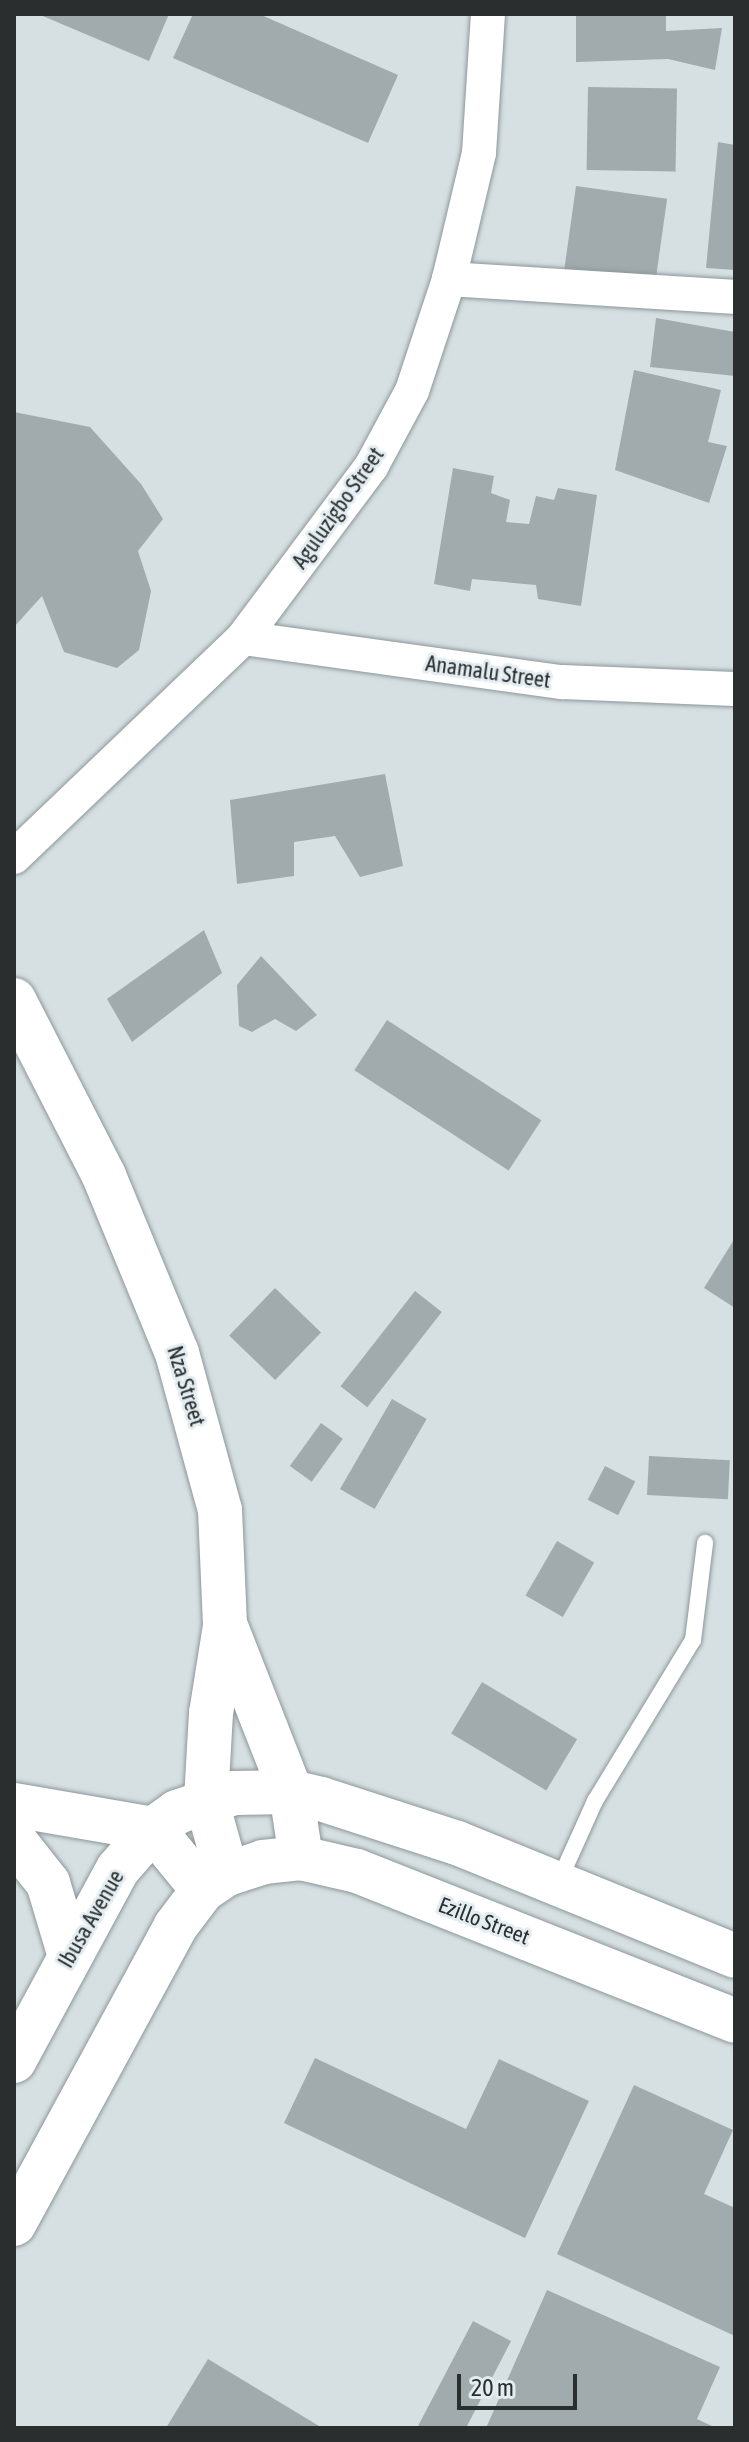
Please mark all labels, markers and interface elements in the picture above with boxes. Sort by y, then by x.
street label: Aguluzigbo Street [287,442,389,574]
street label: Anamalu Street [424,650,552,694]
street label: Nza Street [161,1343,211,1429]
street label: Ibusa Avenue [52,1865,130,1973]
street label: Ezillo Street [435,1892,533,1950]
scale bar [461,2358,581,2408]
text: 20 m [471,2374,514,2401]

